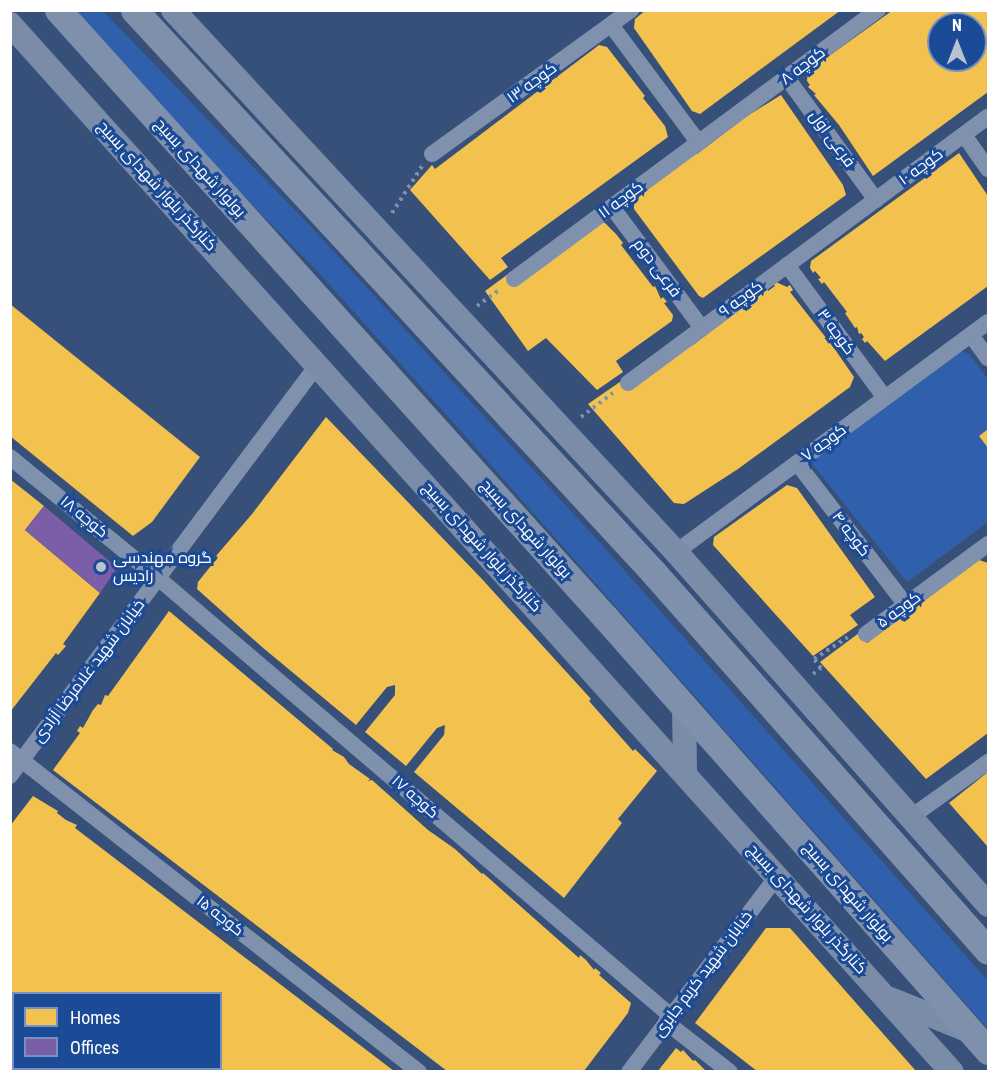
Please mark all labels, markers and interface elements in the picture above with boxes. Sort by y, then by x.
north arrow [927,12,987,72]
text: N [952,16,962,35]
street label: کوچه ۸ [777,43,829,89]
street label: کوچه ۱۳ [503,59,561,107]
street label: فرعی اول [805,107,859,171]
street label: بولوار شهدای بسیج [150,114,250,222]
street label: کنارگذر بلوار شهدای بسیج [93,117,221,255]
street label: کوچه ۱۰ [895,145,947,189]
street label: کوچه ۱۱ [595,177,647,223]
street label: فرعی دوم [629,235,685,301]
street label: کوچه ۹ [715,277,767,321]
street label: کوچه ۳ [813,305,859,359]
street label: کوچه ۷ [798,420,850,466]
street label: بولوار شهدای بسیج [476,475,576,583]
street label: کنارگذر بلوار شهدای بسیج [418,478,546,616]
street label: کوچه ۱۸ [56,492,112,542]
street label: کوچه ۴ [828,508,874,560]
place label: گروه مهندسی رادیس [113,548,212,586]
marker: گروه مهندسی رادیس [94,560,108,574]
street label: کوچه ۵ [873,588,925,632]
street label: خیابان شهید غلامرضا آزادی [29,596,149,746]
street label: کوچه ۱۷ [388,771,442,823]
street label: بولوار شهدای بسیج [799,838,897,946]
street label: کنارگذر بلوار شهدای بسیج [743,840,871,978]
street label: کوچه ۱۵ [193,892,247,940]
street label: خیابان شهید کریم جابری [649,907,757,1041]
legend [12,992,222,1070]
text: Homes [70,1007,120,1028]
text: Offices [70,1037,119,1058]

